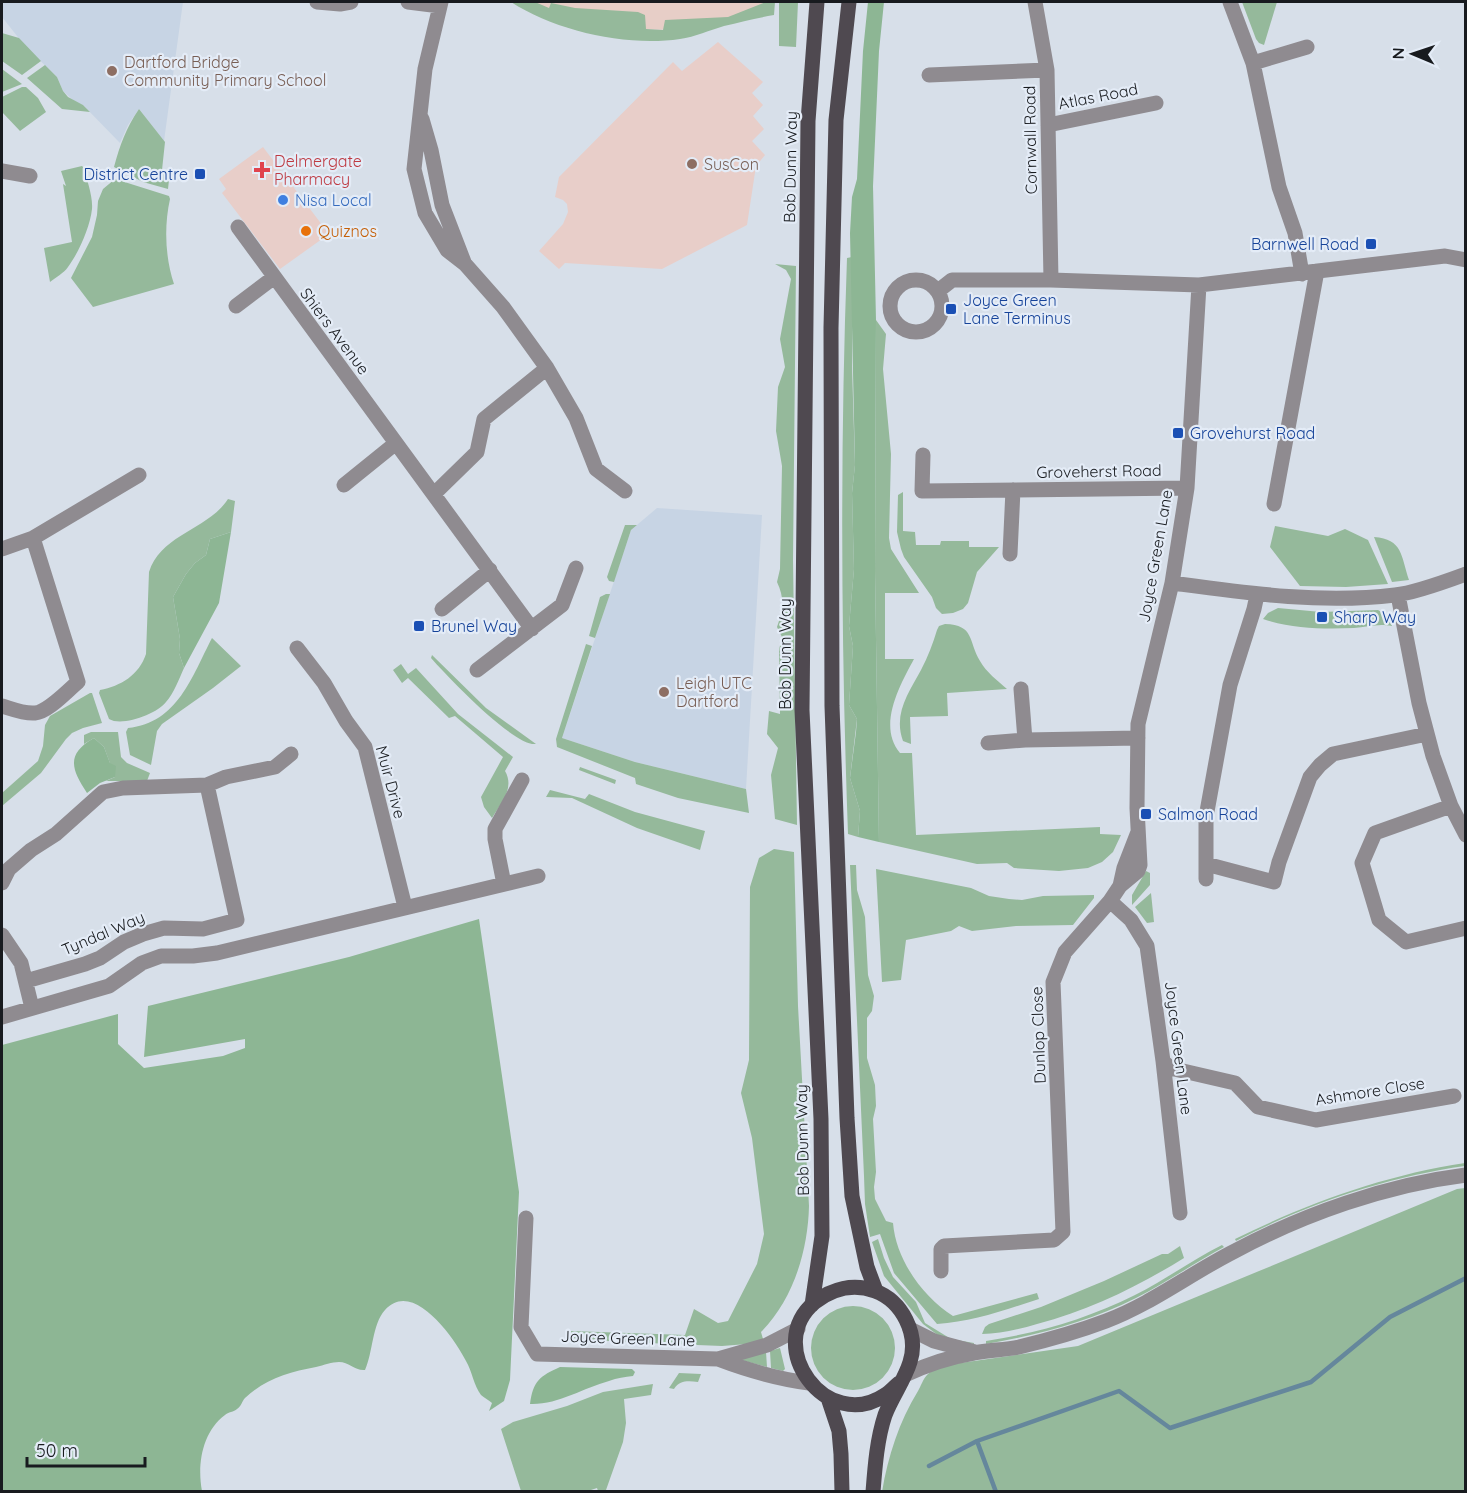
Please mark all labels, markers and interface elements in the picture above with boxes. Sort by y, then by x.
north arrow [1383,24,1443,84]
text: N [1388,47,1408,60]
place label: Dartford Bridge Community Primary School [124,52,326,90]
marker: Dartford Bridge Community Primary School [105,64,119,78]
street label: Atlas Road [1057,78,1139,114]
street label: Cornwall Road [1019,85,1041,195]
street label: Bob Dunn Way [779,111,801,223]
place label: Delmergate Pharmacy [274,151,362,189]
place label: SusCon [704,154,759,174]
marker: SusCon [685,157,699,171]
marker: Delmergate Pharmacy [255,163,269,177]
place label: District Centre [83,164,188,184]
marker: District Centre [193,167,207,181]
place label: Nisa Local [295,190,372,210]
marker: Nisa Local [276,193,290,207]
place label: Quiznos [318,221,377,241]
marker: Quiznos [299,224,313,238]
place label: Barnwell Road [1251,234,1359,254]
marker: Barnwell Road [1364,237,1378,251]
street label: Shiers Avenue [296,284,374,378]
place label: Joyce Green Lane Terminus [963,290,1071,328]
marker: Joyce Green Lane Terminus [944,302,958,316]
place label: Grovehurst Road [1190,423,1315,443]
marker: Grovehurst Road [1171,426,1185,440]
street label: Groveherst Road [1036,460,1162,482]
street label: Joyce Green Lane [1133,488,1177,624]
street label: Bob Dunn Way [775,598,795,710]
place label: Sharp Way [1334,607,1416,627]
marker: Sharp Way [1315,610,1329,624]
place label: Brunel Way [431,616,517,636]
marker: Brunel Way [412,619,426,633]
place label: Leigh UTC Dartford [676,673,752,711]
marker: Leigh UTC Dartford [657,685,671,699]
street label: Muir Drive [372,743,410,821]
place label: Salmon Road [1158,804,1258,824]
marker: Salmon Road [1139,807,1153,821]
street label: Tyndal Way [59,907,147,959]
street label: Joyce Green Lane [1161,980,1197,1116]
street label: Dunlop Close [1026,986,1050,1084]
street label: Ashmore Close [1314,1072,1426,1110]
street label: Bob Dunn Way [791,1084,813,1196]
street label: Joyce Green Lane [560,1326,696,1350]
scale bar [27,1430,146,1468]
text: 50 m [36,1439,78,1462]

